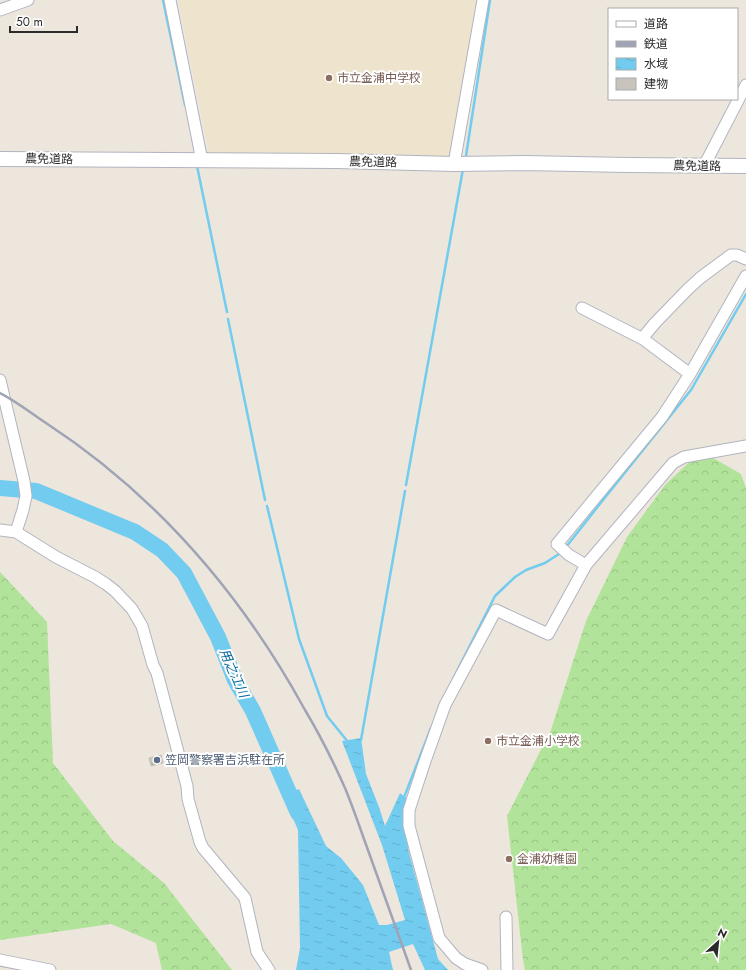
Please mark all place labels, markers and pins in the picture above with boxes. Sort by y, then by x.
place label: 市立金浦中学校 [337,69,421,87]
marker: 市立金浦中学校 [324,73,334,83]
place label: 市立金浦小学校 [496,732,580,750]
marker: 市立金浦小学校 [483,736,493,746]
place label: 笠岡警察署吉浜駐在所 [165,751,285,769]
marker: 笠岡警察署吉浜駐在所 [152,755,162,765]
place label: 金浦幼稚園 [517,850,577,868]
marker: 金浦幼稚園 [504,854,514,864]

